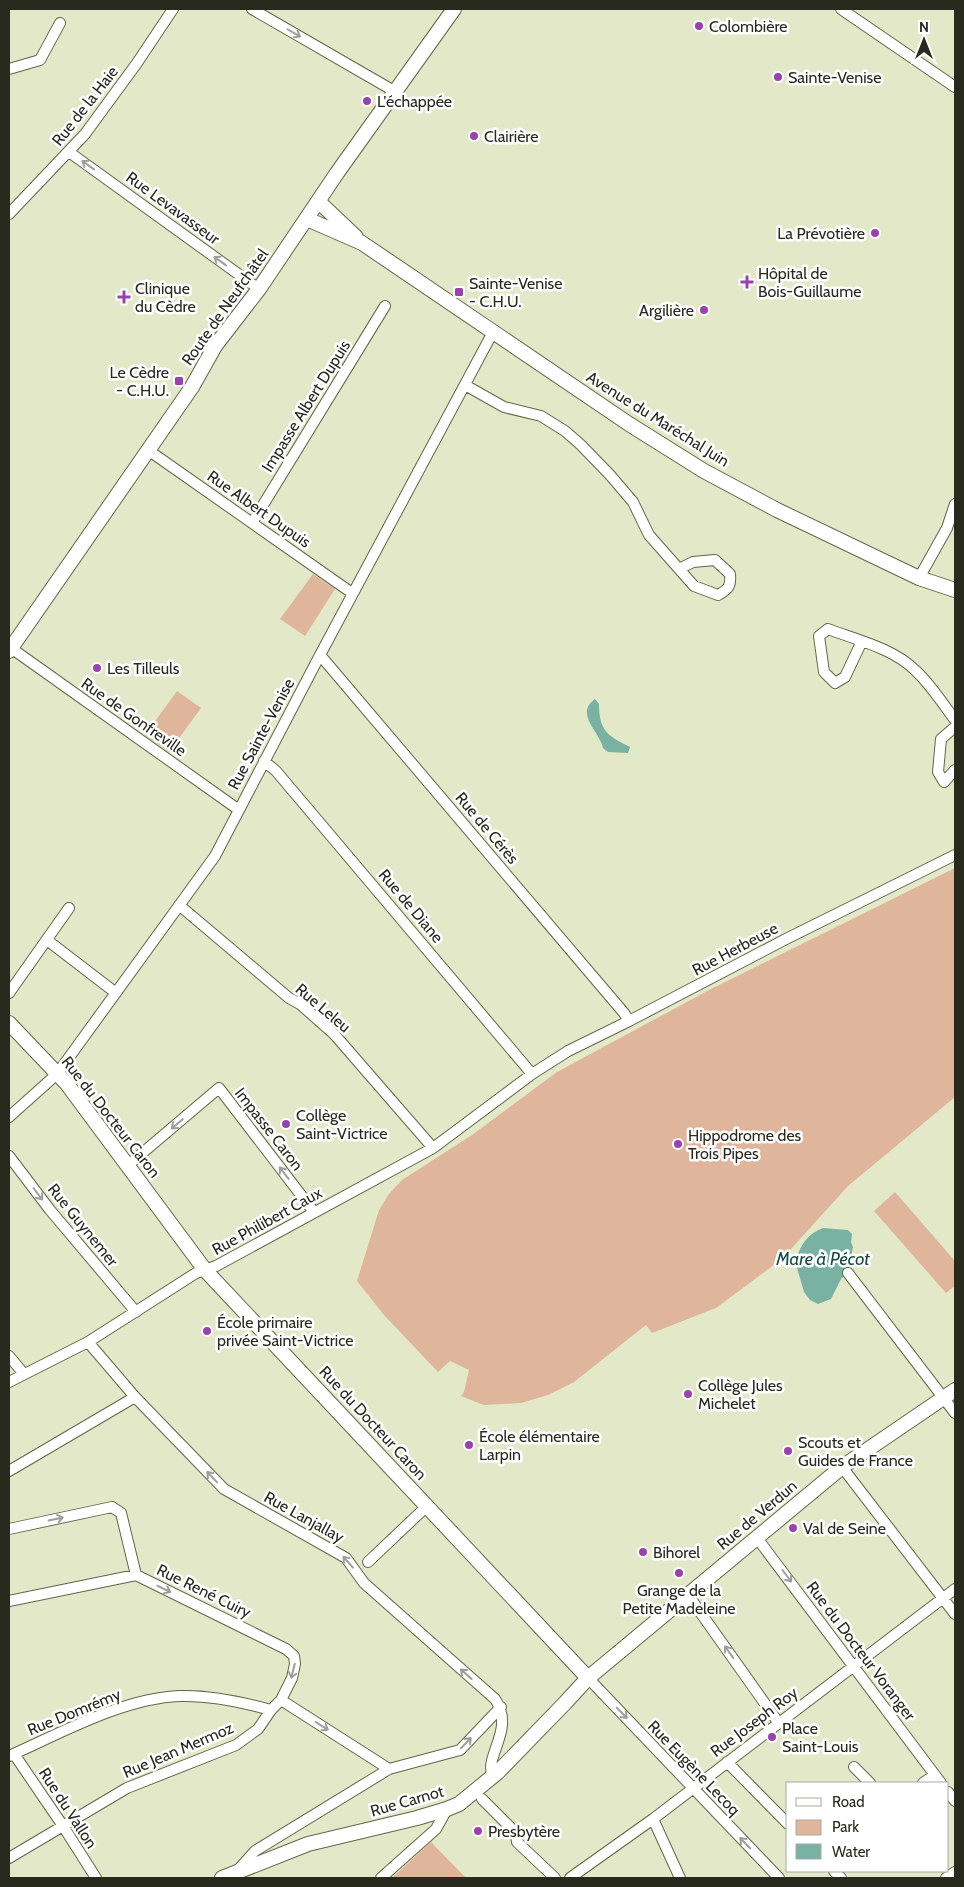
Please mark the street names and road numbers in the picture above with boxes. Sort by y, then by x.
street label: Rue de la Haie [48,62,122,150]
street label: Rue Levavasseur [122,168,224,249]
street label: Route de Neufchâtel [178,245,272,369]
street label: Impasse Albert Dupuis [258,336,354,475]
street label: Avenue du Maréchal Juin [583,367,733,471]
street label: Rue Albert Dupuis [204,466,315,552]
street label: Rue de Gonfreville [78,674,190,760]
street label: Rue Sainte-Venise [224,675,298,793]
street label: Rue de Cérès [452,788,523,868]
street label: Rue de Diane [375,865,447,947]
street label: Rue Herbeuse [689,918,781,980]
street label: Rue Leleu [292,980,354,1036]
street label: Rue du Docteur Caron [58,1053,164,1182]
street label: Impasse Caron [231,1084,307,1174]
street label: Rue Guynemer [44,1180,123,1271]
street label: Rue Philibert Caux [209,1183,326,1259]
street label: Rue du Docteur Caron [315,1362,431,1484]
street label: Rue de Verdun [713,1476,801,1554]
street label: Rue Lanjallay [261,1487,347,1547]
street label: Rue René Cuiry [154,1560,254,1622]
street label: Rue du Docteur Voranger [803,1578,920,1725]
street label: Rue Joseph Roy [707,1683,801,1761]
street label: Rue Domrémy [25,1685,123,1739]
street label: Rue Eugène Lecoq [644,1717,744,1819]
street label: Rue Jean Mermoz [120,1718,237,1782]
street label: Rue du Vallon [35,1764,101,1852]
street label: Rue Carnot [368,1781,446,1821]

